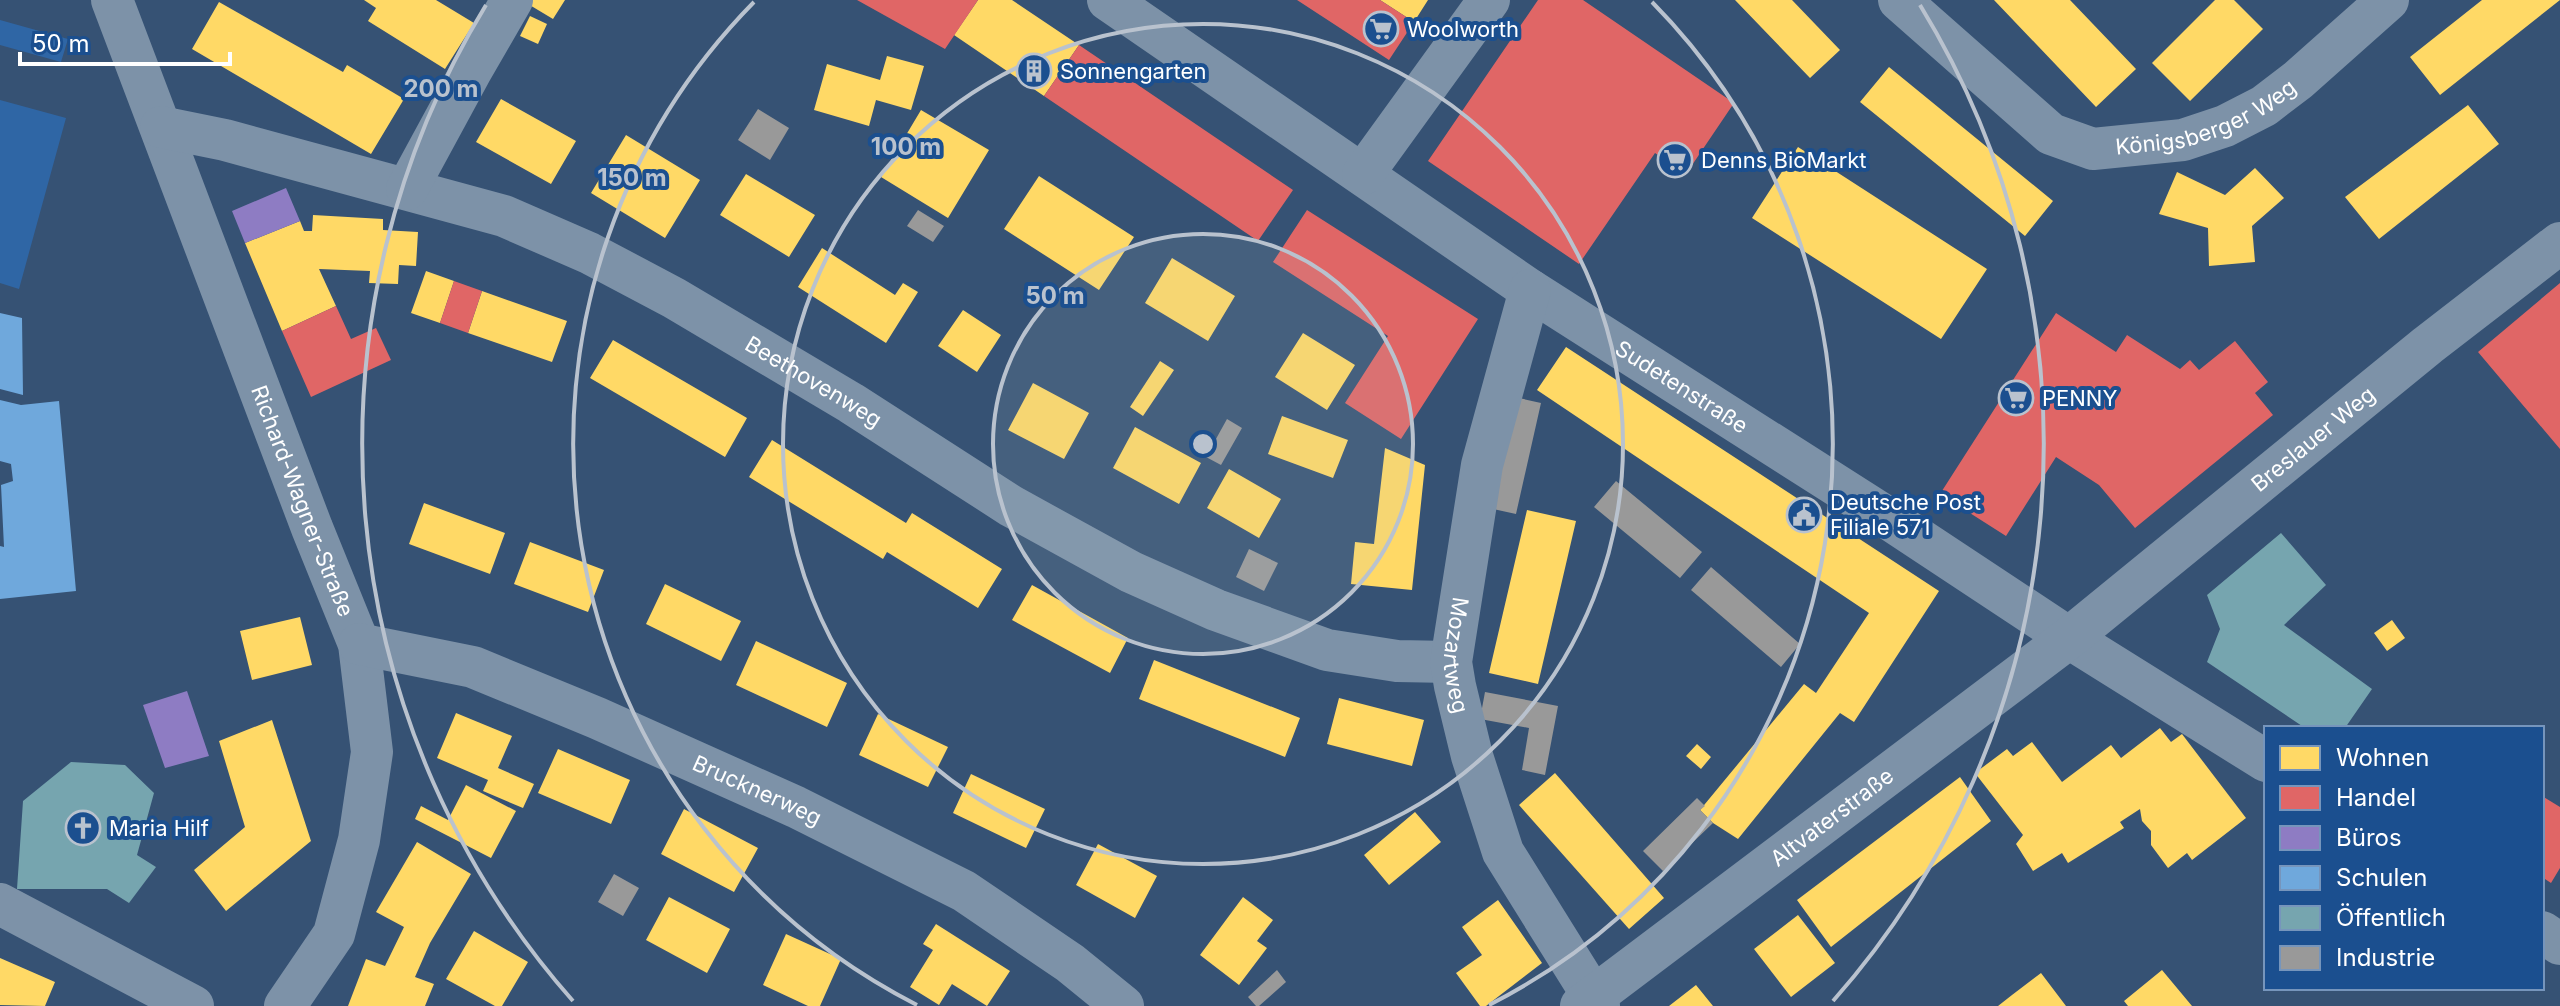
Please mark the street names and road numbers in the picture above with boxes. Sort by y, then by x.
street label: Königsberger Weg [2114,74,2301,160]
street label: Beethovenweg [741,330,887,432]
street label: Sudetenstraße [1611,335,1753,439]
street label: Breslauer Weg [2246,381,2380,497]
street label: Richard-Wagner-Straße [246,382,360,620]
street label: Mozartweg [1438,595,1474,716]
street label: Brucknerweg [689,750,826,831]
street label: Altvaterstraße [1765,762,1898,872]

